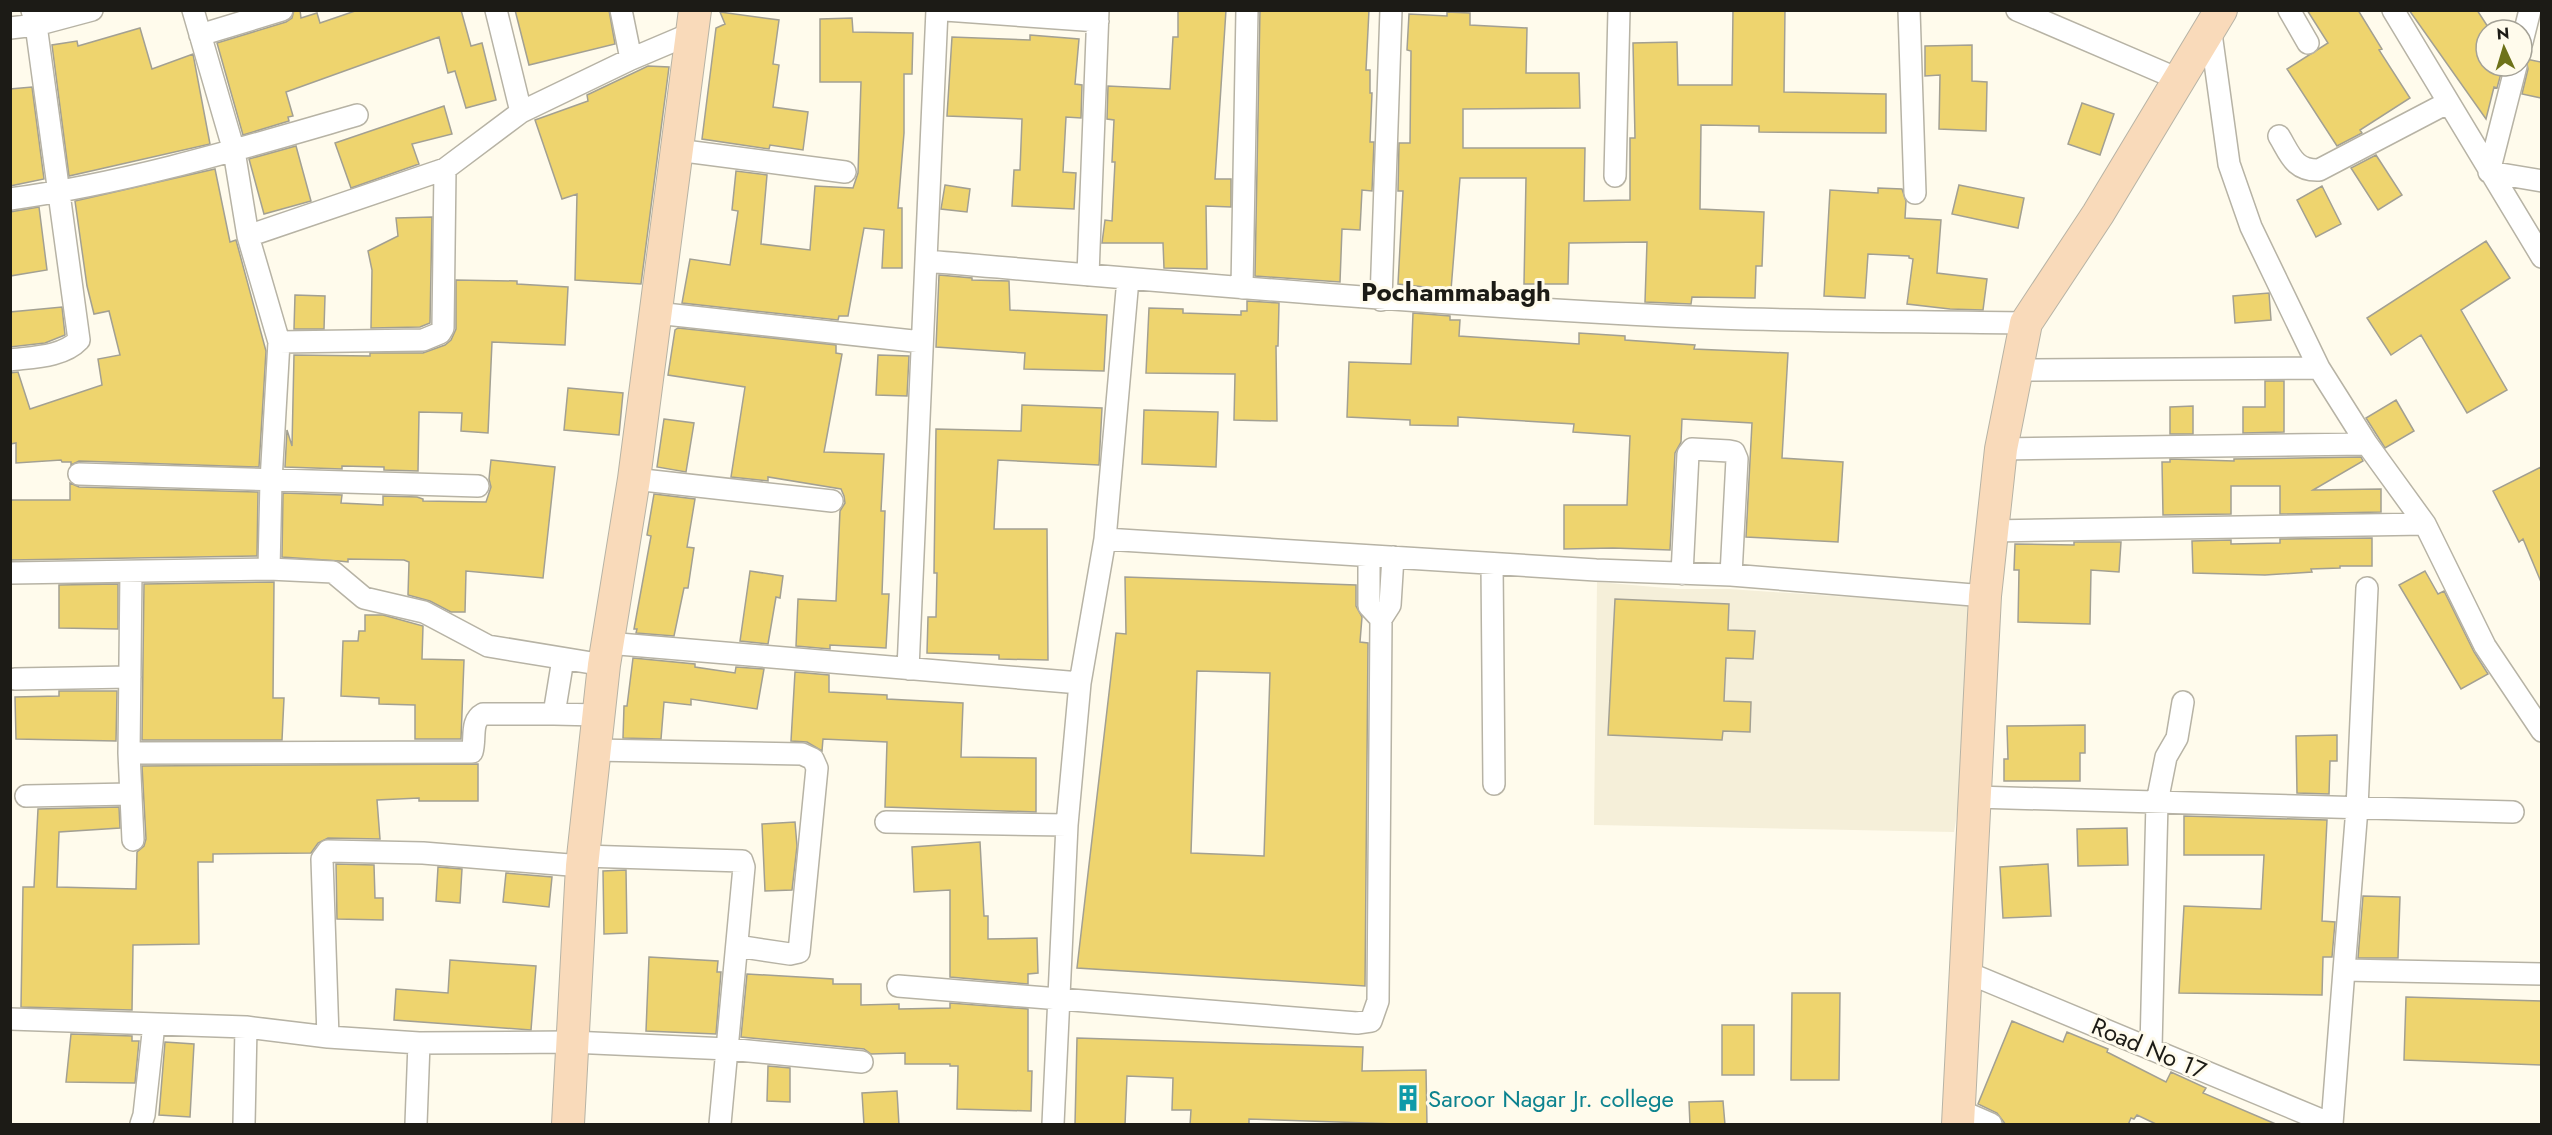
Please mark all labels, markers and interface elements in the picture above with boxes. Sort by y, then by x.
north arrow [2474,18,2534,78]
text: N [2496,22,2510,45]
district label: Pochammabagh [1361,273,1551,311]
street label: Road No 17 [2086,1008,2212,1088]
place label: Saroor Nagar Jr. college [1428,1081,1674,1116]
building icon: Saroor Nagar Jr. college [1393,1083,1423,1113]

